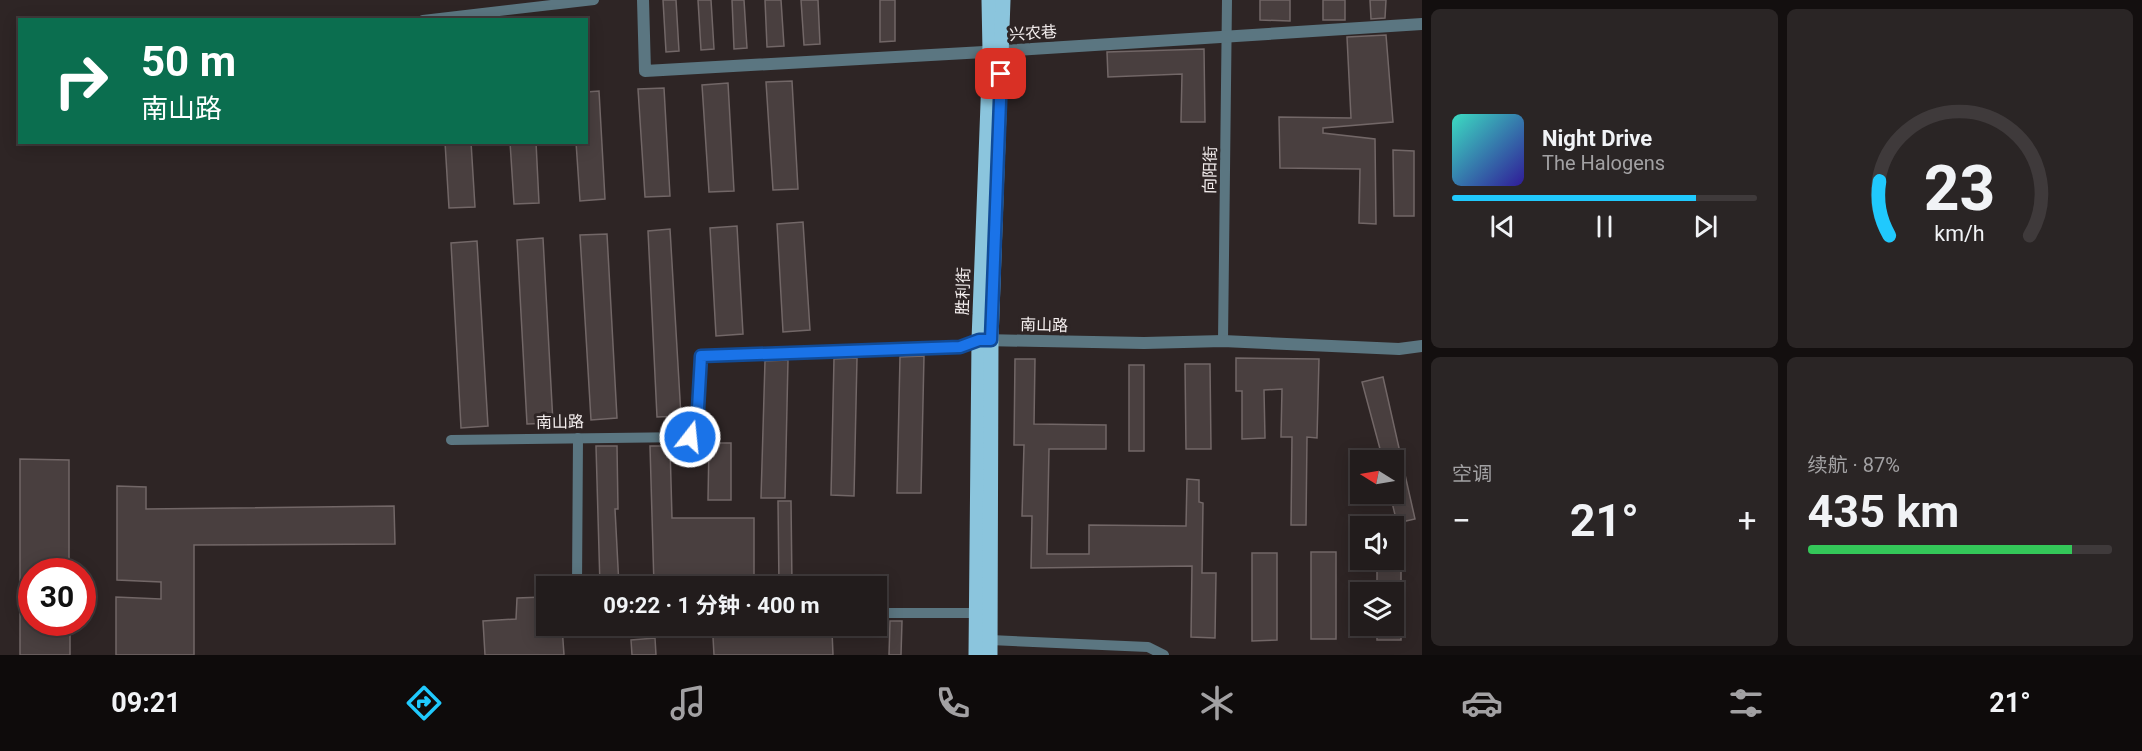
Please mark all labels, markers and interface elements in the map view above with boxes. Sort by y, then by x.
street label: 兴农巷 [1008,22,1058,44]
text: 50 m [141,37,236,86]
icon: right [42,42,120,120]
pin [975,48,1026,99]
icon: arrive [984,57,1017,90]
text: 南山路 [141,93,222,125]
text: Night Drive [1542,126,1652,151]
street label: 向阳街 [1200,146,1220,194]
text: The Halogens [1542,151,1665,175]
text: 23 [1924,152,1996,225]
icon: previous [1486,210,1519,243]
icon: pause [1588,210,1621,243]
icon: next [1689,210,1722,243]
text: km/h [1935,221,1985,246]
street label: 胜利街 [953,267,973,315]
street label: 南山路 [1020,315,1068,335]
position arrow [658,405,722,469]
street label: 南山路 [536,412,584,432]
north arrow [1350,450,1404,504]
map controls [1350,450,1404,636]
text: 续航 · 87% [1808,453,1900,477]
text: 空调 [1452,462,1492,486]
text: 435 km [1808,485,1959,538]
text: 21° [1570,494,1639,547]
text: − [1452,501,1471,540]
text: + [1738,501,1757,540]
button: sound [1350,516,1404,570]
speed limit sign: 30 [18,558,96,636]
button: layers [1350,582,1404,636]
text: 09:22 · 1 分钟 · 400 m [603,593,820,618]
icon: directions [403,682,445,724]
icon: music [667,682,709,724]
icon: phone [932,682,974,724]
icon: climate [1196,682,1238,724]
icon: car [1461,682,1503,724]
icon: filters [1725,682,1767,724]
text: 09:21 [111,687,181,719]
text: 21° [1989,687,2031,719]

